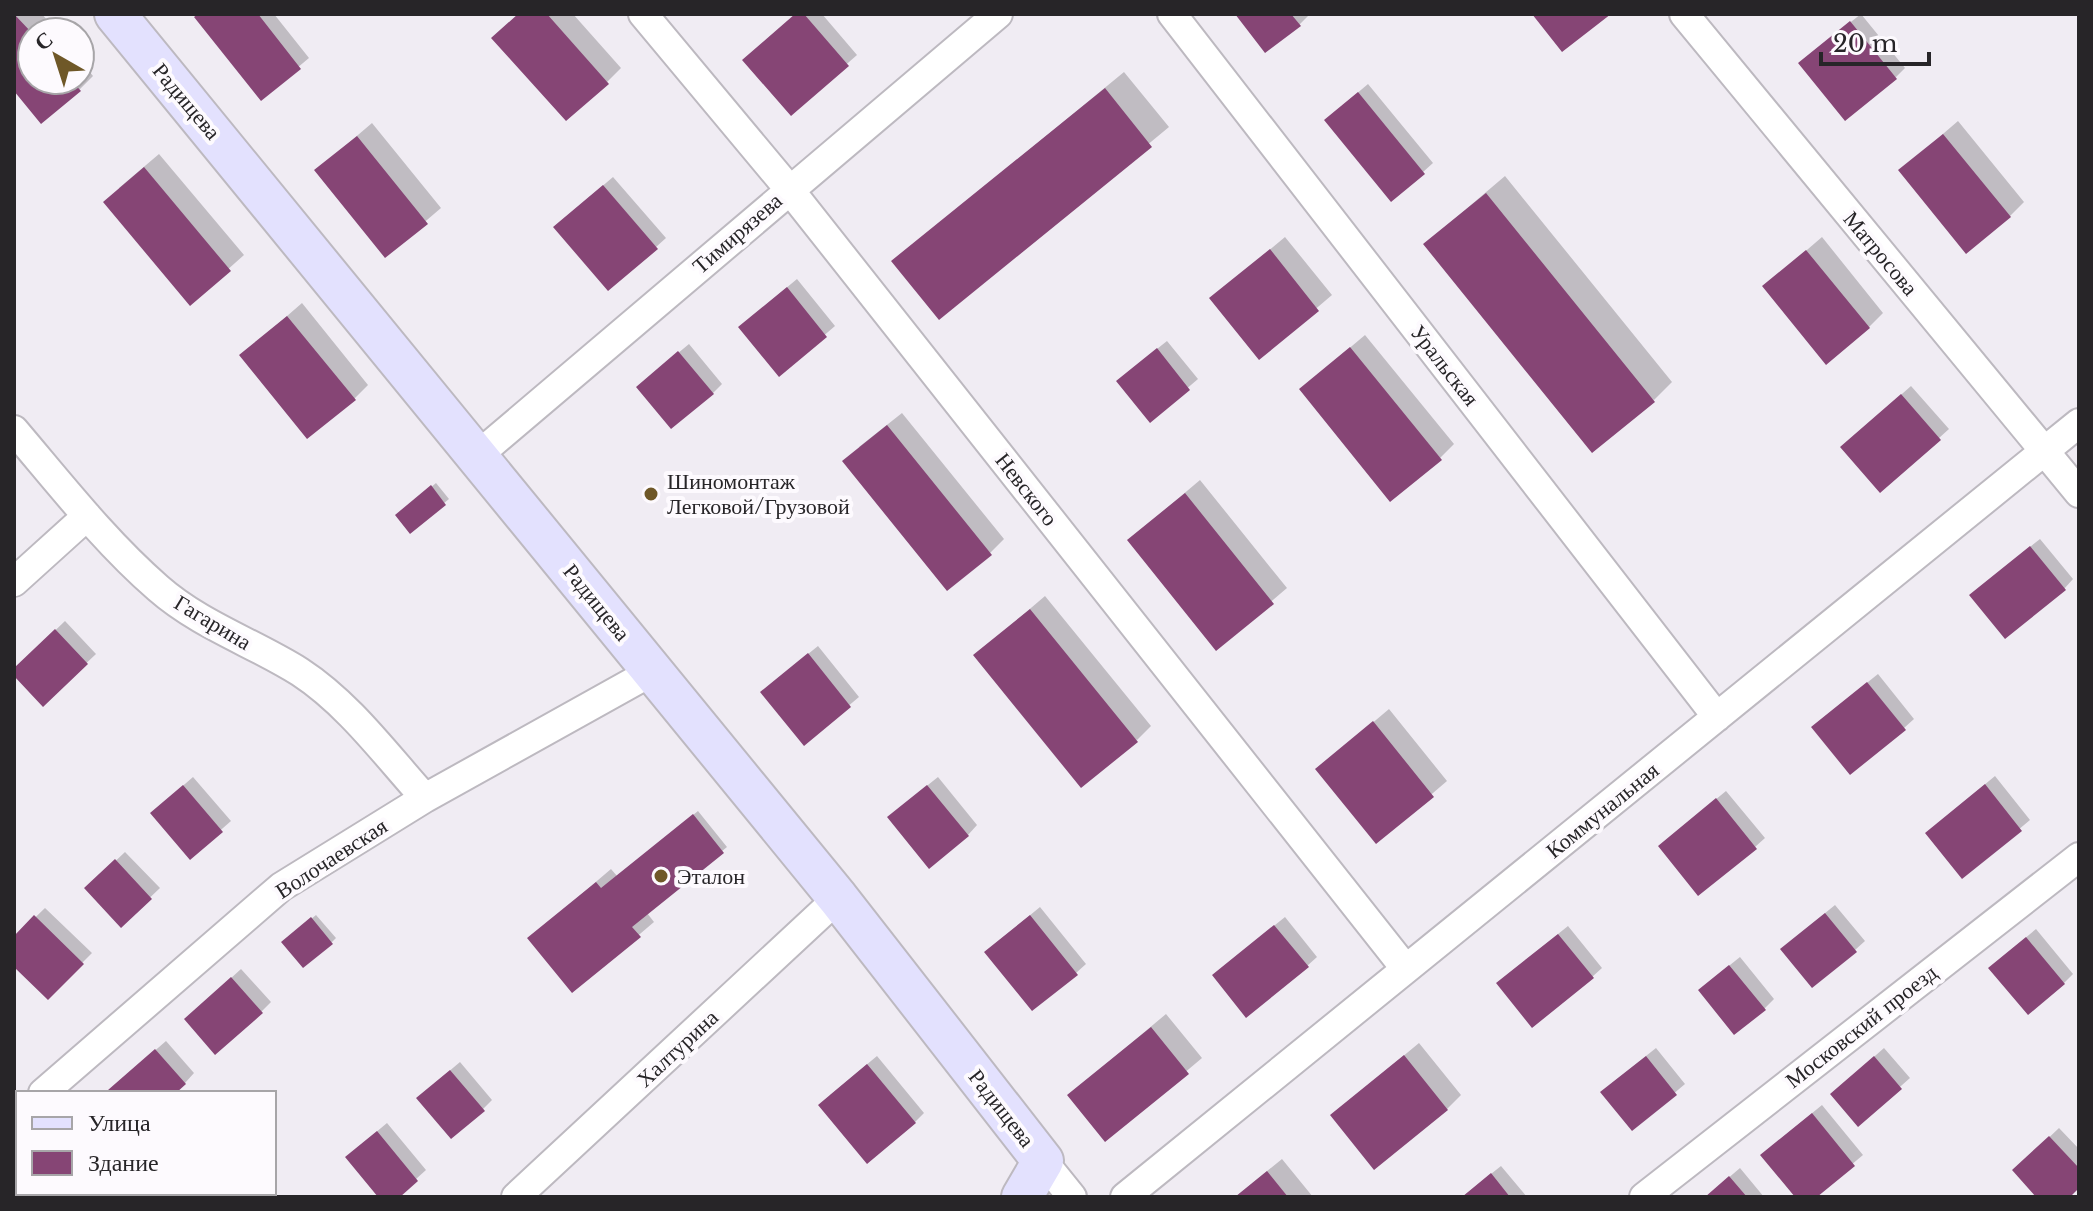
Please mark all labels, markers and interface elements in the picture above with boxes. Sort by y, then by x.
north arrow [16,16,96,96]
scale bar [1821,16,1929,66]
text: С [29,25,58,56]
text: 20 m [1833,29,1898,58]
street label: Радищева [147,58,227,145]
street label: Тимирязева [687,187,788,280]
street label: Матросова [1838,206,1924,301]
street label: Уральская [1405,319,1485,411]
street label: Невского [990,447,1064,531]
place label: Шиномонтаж Легковой/Грузовой [667,468,850,520]
marker: Шиномонтаж Легковой/Грузовой [642,485,660,503]
street label: Радищева [557,558,636,647]
street label: Гагарина [169,589,256,656]
street label: Коммунальная [1540,757,1664,864]
street label: Волочаевская [270,812,392,905]
place label: Эталон [677,863,745,890]
marker: Эталон [652,867,670,885]
street label: Московский проезд [1780,959,1943,1094]
street label: Халтурина [631,1004,724,1093]
street label: Радищева [963,1064,1041,1153]
legend [16,1091,276,1195]
text: Улица [88,1108,151,1137]
text: Здание [88,1148,159,1177]

